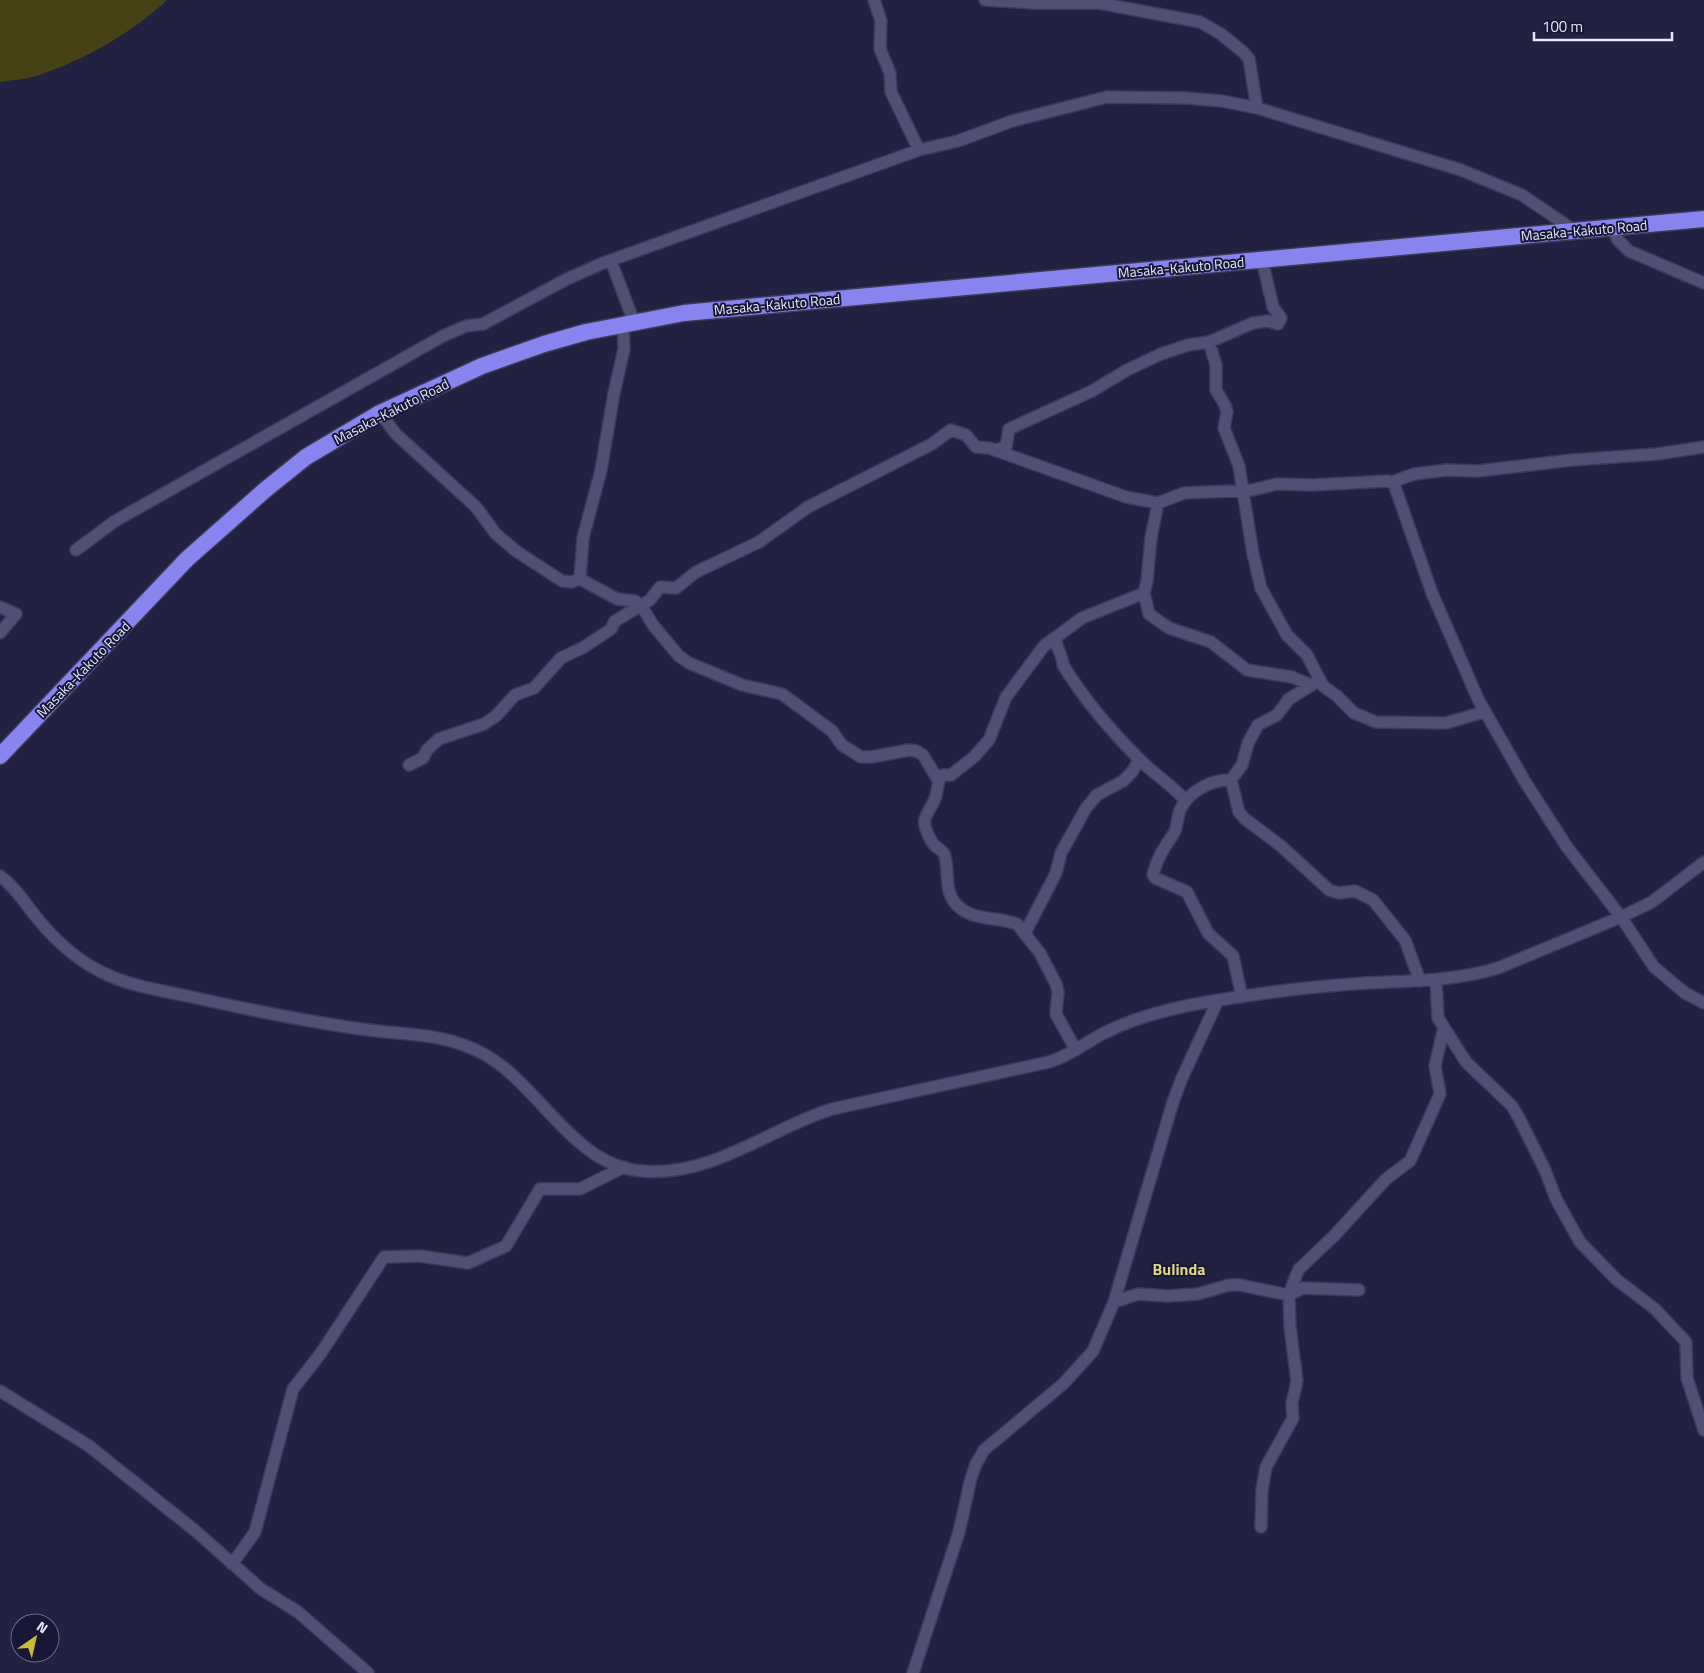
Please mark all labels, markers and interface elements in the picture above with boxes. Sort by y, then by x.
scale bar [1534,10,1672,42]
text: 100 m [1542,15,1583,38]
street label: Masaka-Kakuto Road [1520,214,1648,246]
street label: Masaka-Kakuto Road [1117,251,1245,283]
street label: Masaka-Kakuto Road [713,288,841,320]
street label: Masaka-Kakuto Road [330,373,452,449]
street label: Masaka-Kakuto Road [31,616,135,722]
district label: Bulinda [1153,1257,1205,1281]
north arrow [10,1613,60,1663]
text: N [33,1615,52,1638]

